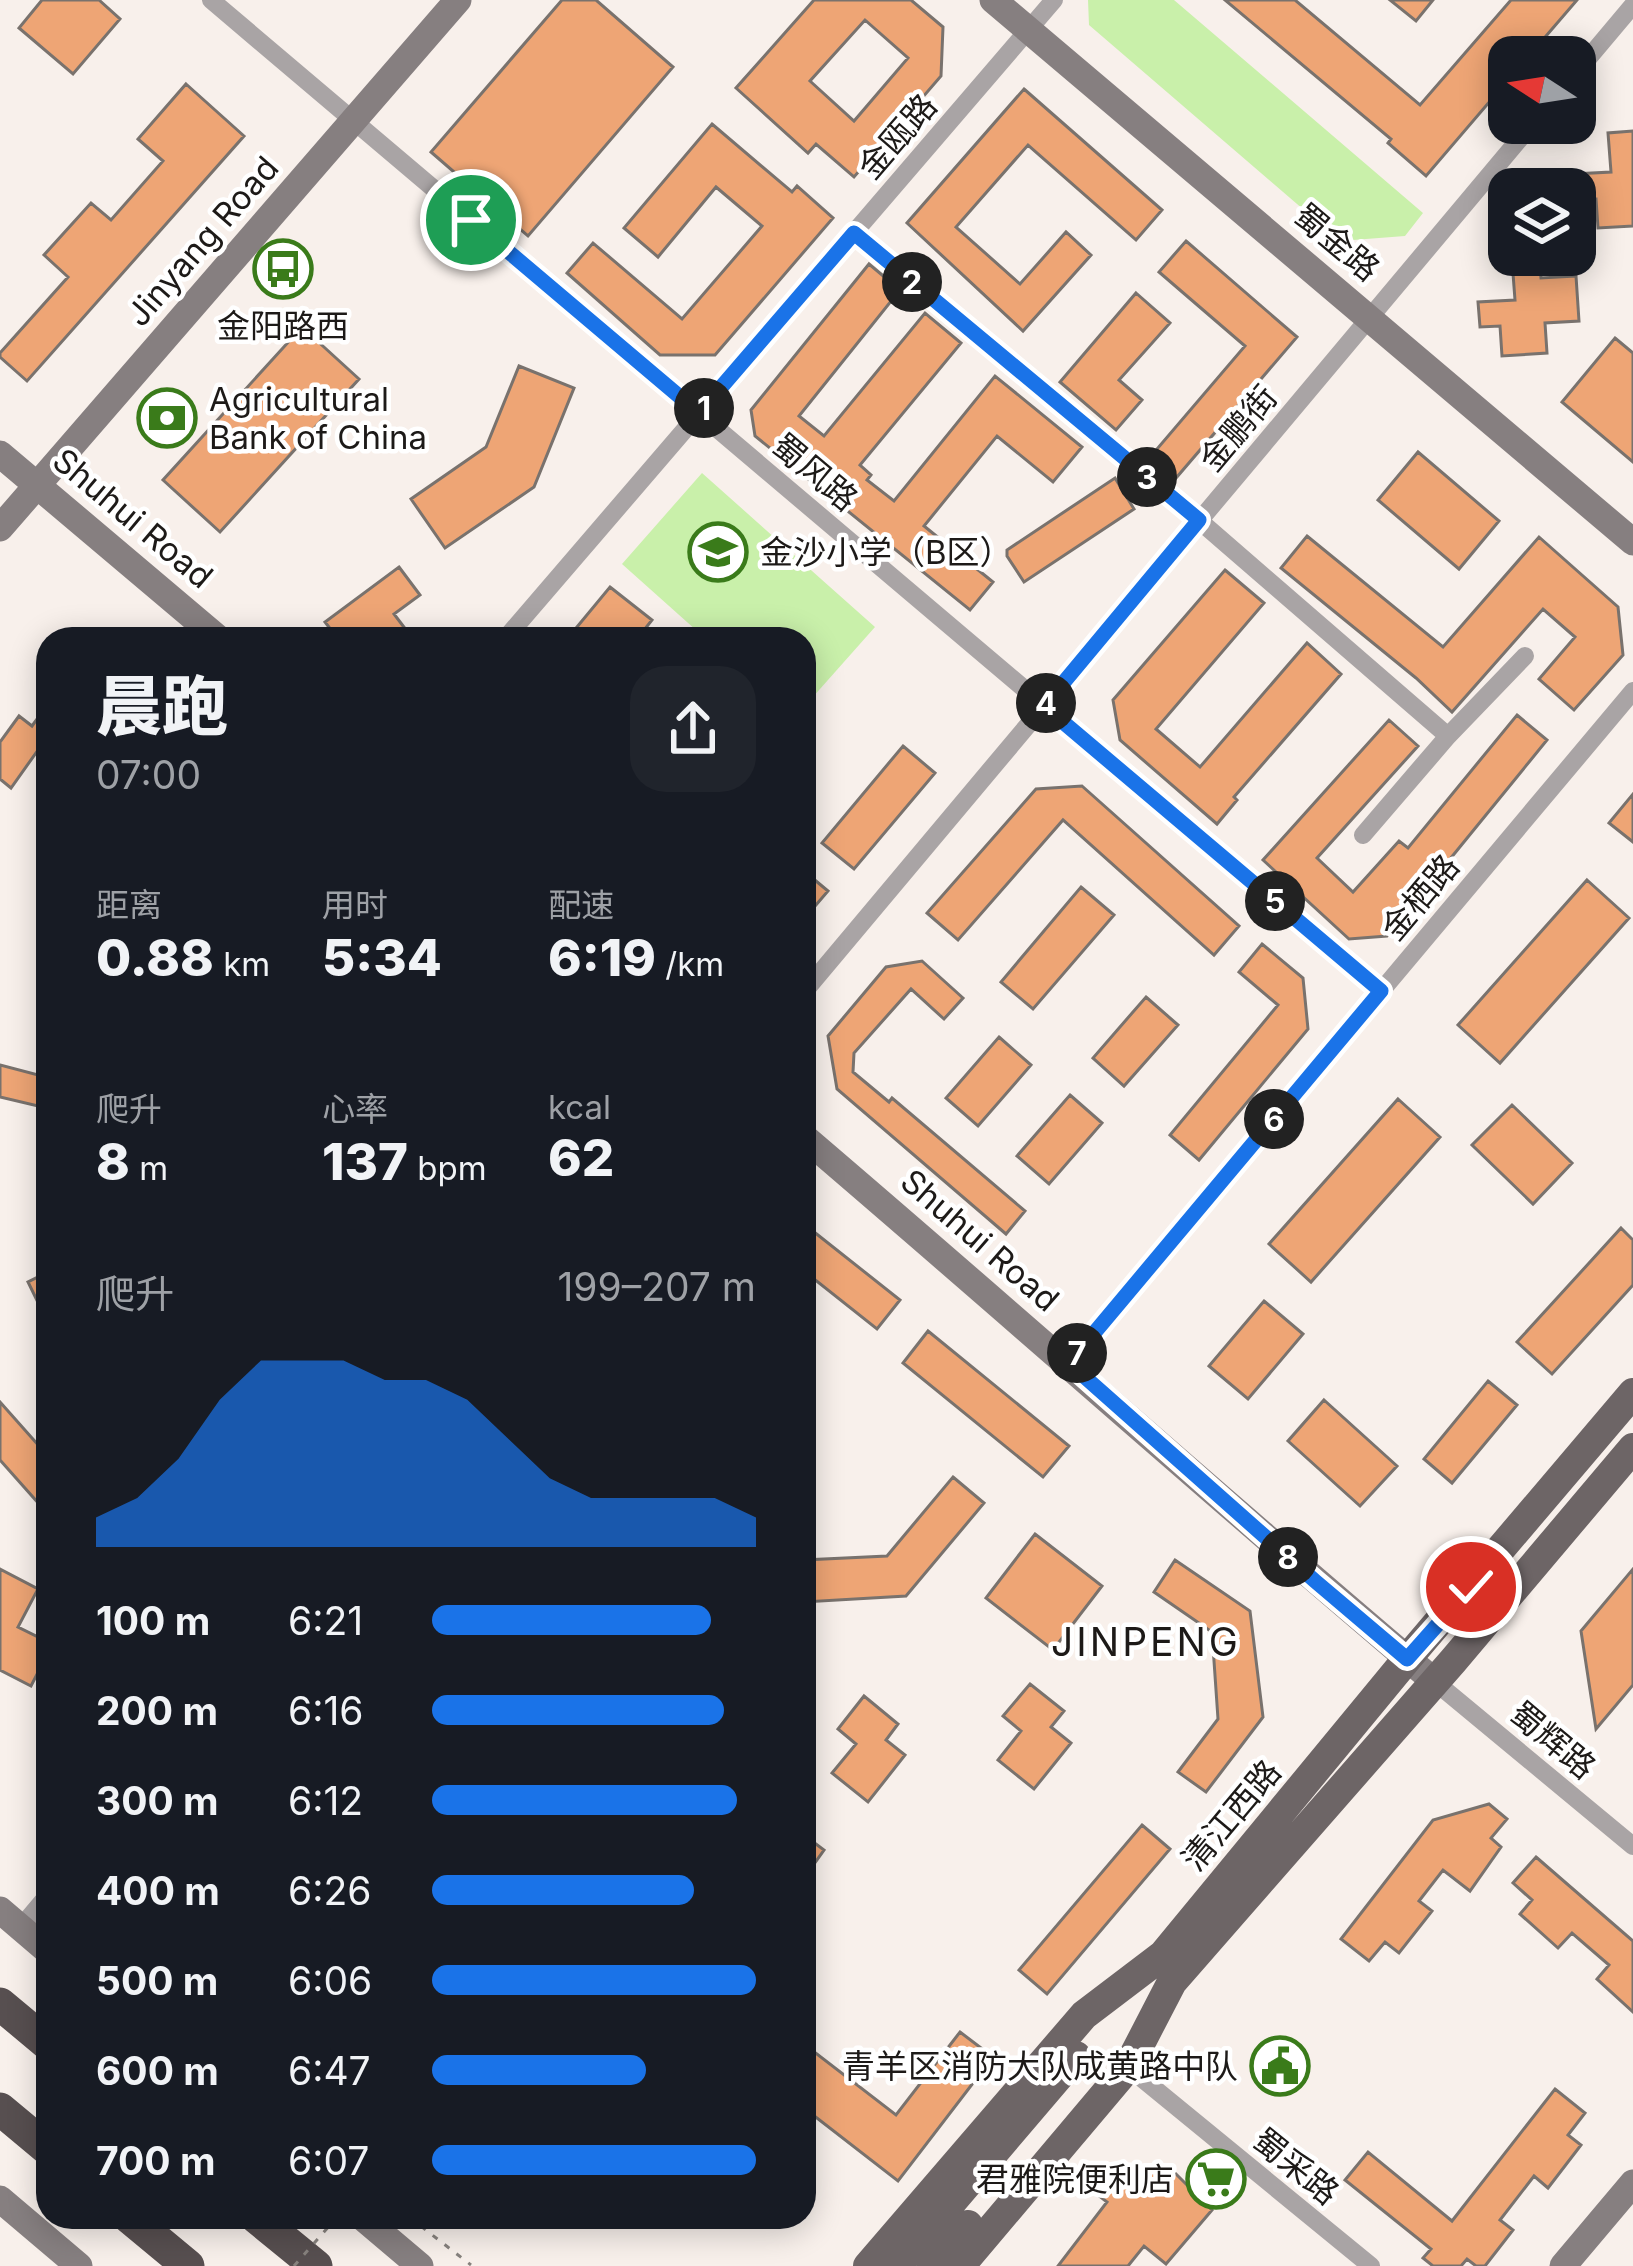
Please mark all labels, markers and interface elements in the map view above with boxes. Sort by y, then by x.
north arrow [1488,36,1596,144]
map controls [1488,36,1596,276]
street label: 金瓯路 [849,86,945,186]
street label: Jinyang Road [118,148,286,334]
button: layers [1488,168,1596,276]
pin [420,169,522,271]
icon: arrive [438,187,504,253]
street label: 蜀金路 [1286,195,1388,289]
bus stop icon: 金阳路西 [252,238,314,300]
pin: 2 [882,252,942,312]
text: 2 [902,262,922,302]
place label: 金阳路西 [217,306,349,346]
street label: 金鹏街 [1191,377,1285,479]
pin: 1 [674,378,734,438]
place label: Agricultural Bank of China [209,379,427,457]
bank icon: Agricultural Bank of China [136,387,198,449]
text: 1 [697,388,711,428]
street label: 蜀风路 [764,425,866,519]
street label: Shuhui Road [45,440,221,596]
pin: 3 [1117,447,1177,507]
text: 3 [1136,457,1158,497]
school or university icon: 金沙小学（B区） [687,521,749,583]
place label: 金沙小学（B区） [760,532,1013,572]
text: 晨跑 [96,666,228,746]
button: share [630,666,756,792]
pin: 4 [1016,673,1076,733]
text: 4 [1035,683,1057,723]
text: 07:00 [96,751,201,798]
street label: 金栖路 [1373,846,1467,948]
pin: 5 [1245,871,1305,931]
text: 5 [1264,881,1286,921]
text: 距离 [96,885,162,925]
text: 用时 [322,885,388,925]
text: 配速 [548,885,614,925]
text: 0.88 [96,927,214,988]
text: 5:34 [322,927,442,988]
text: 6:19 [548,927,656,988]
text: km [214,944,270,984]
text: /km [656,944,724,984]
text: kcal [548,1087,611,1127]
text: 爬升 [96,1089,162,1129]
text: 心率 [322,1089,388,1129]
pin: 6 [1244,1089,1304,1149]
text: 6 [1263,1099,1285,1139]
text: 62 [548,1127,614,1188]
text: 8 [96,1131,130,1192]
text: 137 [322,1131,408,1192]
text: m [130,1148,168,1188]
text: bpm [408,1148,487,1188]
street label: Shuhui Road [893,1161,1067,1319]
text: 199–207 m [557,1263,756,1310]
text: 爬升 [96,1270,174,1317]
pin: 7 [1047,1323,1107,1383]
text: 7 [1067,1333,1087,1373]
pin: 8 [1258,1527,1318,1587]
pin [1420,1536,1522,1638]
text: 8 [1277,1537,1299,1577]
icon: check [1438,1554,1504,1620]
text: 100 m [96,1597,210,1644]
text: 6:21 [288,1597,363,1644]
district label: JINPENG [1051,1618,1241,1665]
text: 200 m [96,1687,218,1734]
text: 6:16 [288,1687,363,1734]
street label: 蜀辉路 [1502,1693,1604,1787]
street label: 清江西路 [1173,1752,1289,1878]
text: 300 m [96,1777,219,1824]
text: 6:12 [288,1777,363,1824]
text: 400 m [96,1867,220,1914]
text: 6:26 [288,1867,371,1914]
text: 500 m [96,1957,218,2004]
text: 6:06 [288,1957,372,2004]
public building icon: 青羊区消防大队成黄路中队 [1249,2035,1311,2097]
place label: 青羊区消防大队成黄路中队 [842,2046,1238,2086]
text: 600 m [96,2047,219,2094]
text: 6:47 [288,2047,371,2094]
street label: 蜀采路 [1245,2119,1347,2213]
text: 700 m [96,2137,216,2184]
text: 6:07 [288,2137,369,2184]
supermarket icon: 君雅院便利店 [1185,2148,1247,2210]
place label: 君雅院便利店 [976,2159,1174,2199]

